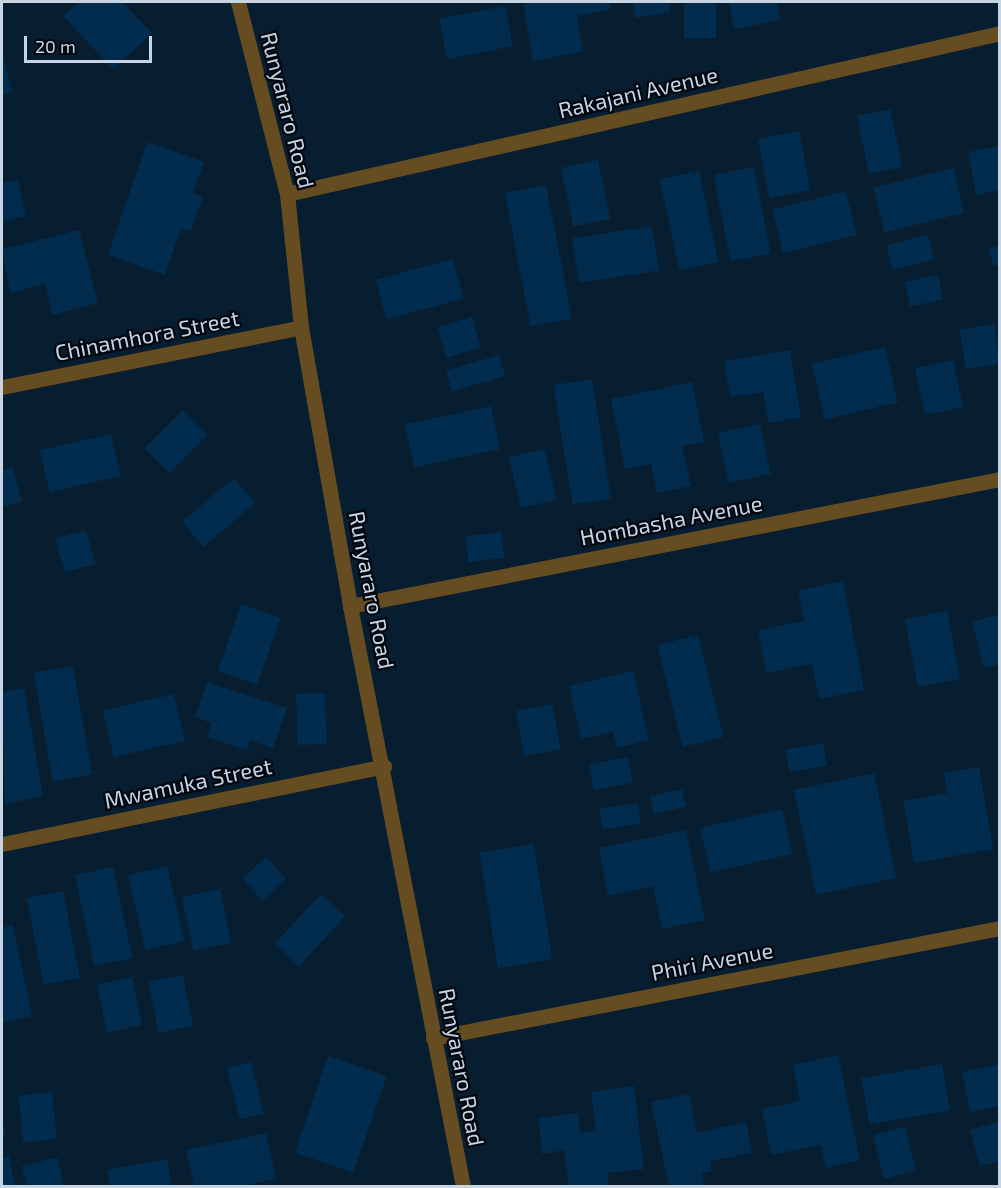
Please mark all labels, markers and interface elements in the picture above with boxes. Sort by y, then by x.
scale bar [27,24,154,62]
street label: Runyararo Road [256,29,320,191]
text: 20 m [35,35,76,57]
street label: Rakajani Avenue [555,61,721,123]
street label: Chinamhora Street [53,304,241,366]
street label: Hombasha Avenue [577,489,765,551]
street label: Runyararo Road [344,509,400,671]
street label: Mwamuka Street [102,752,274,814]
street label: Phiri Avenue [649,936,775,986]
street label: Runyararo Road [434,986,490,1148]

